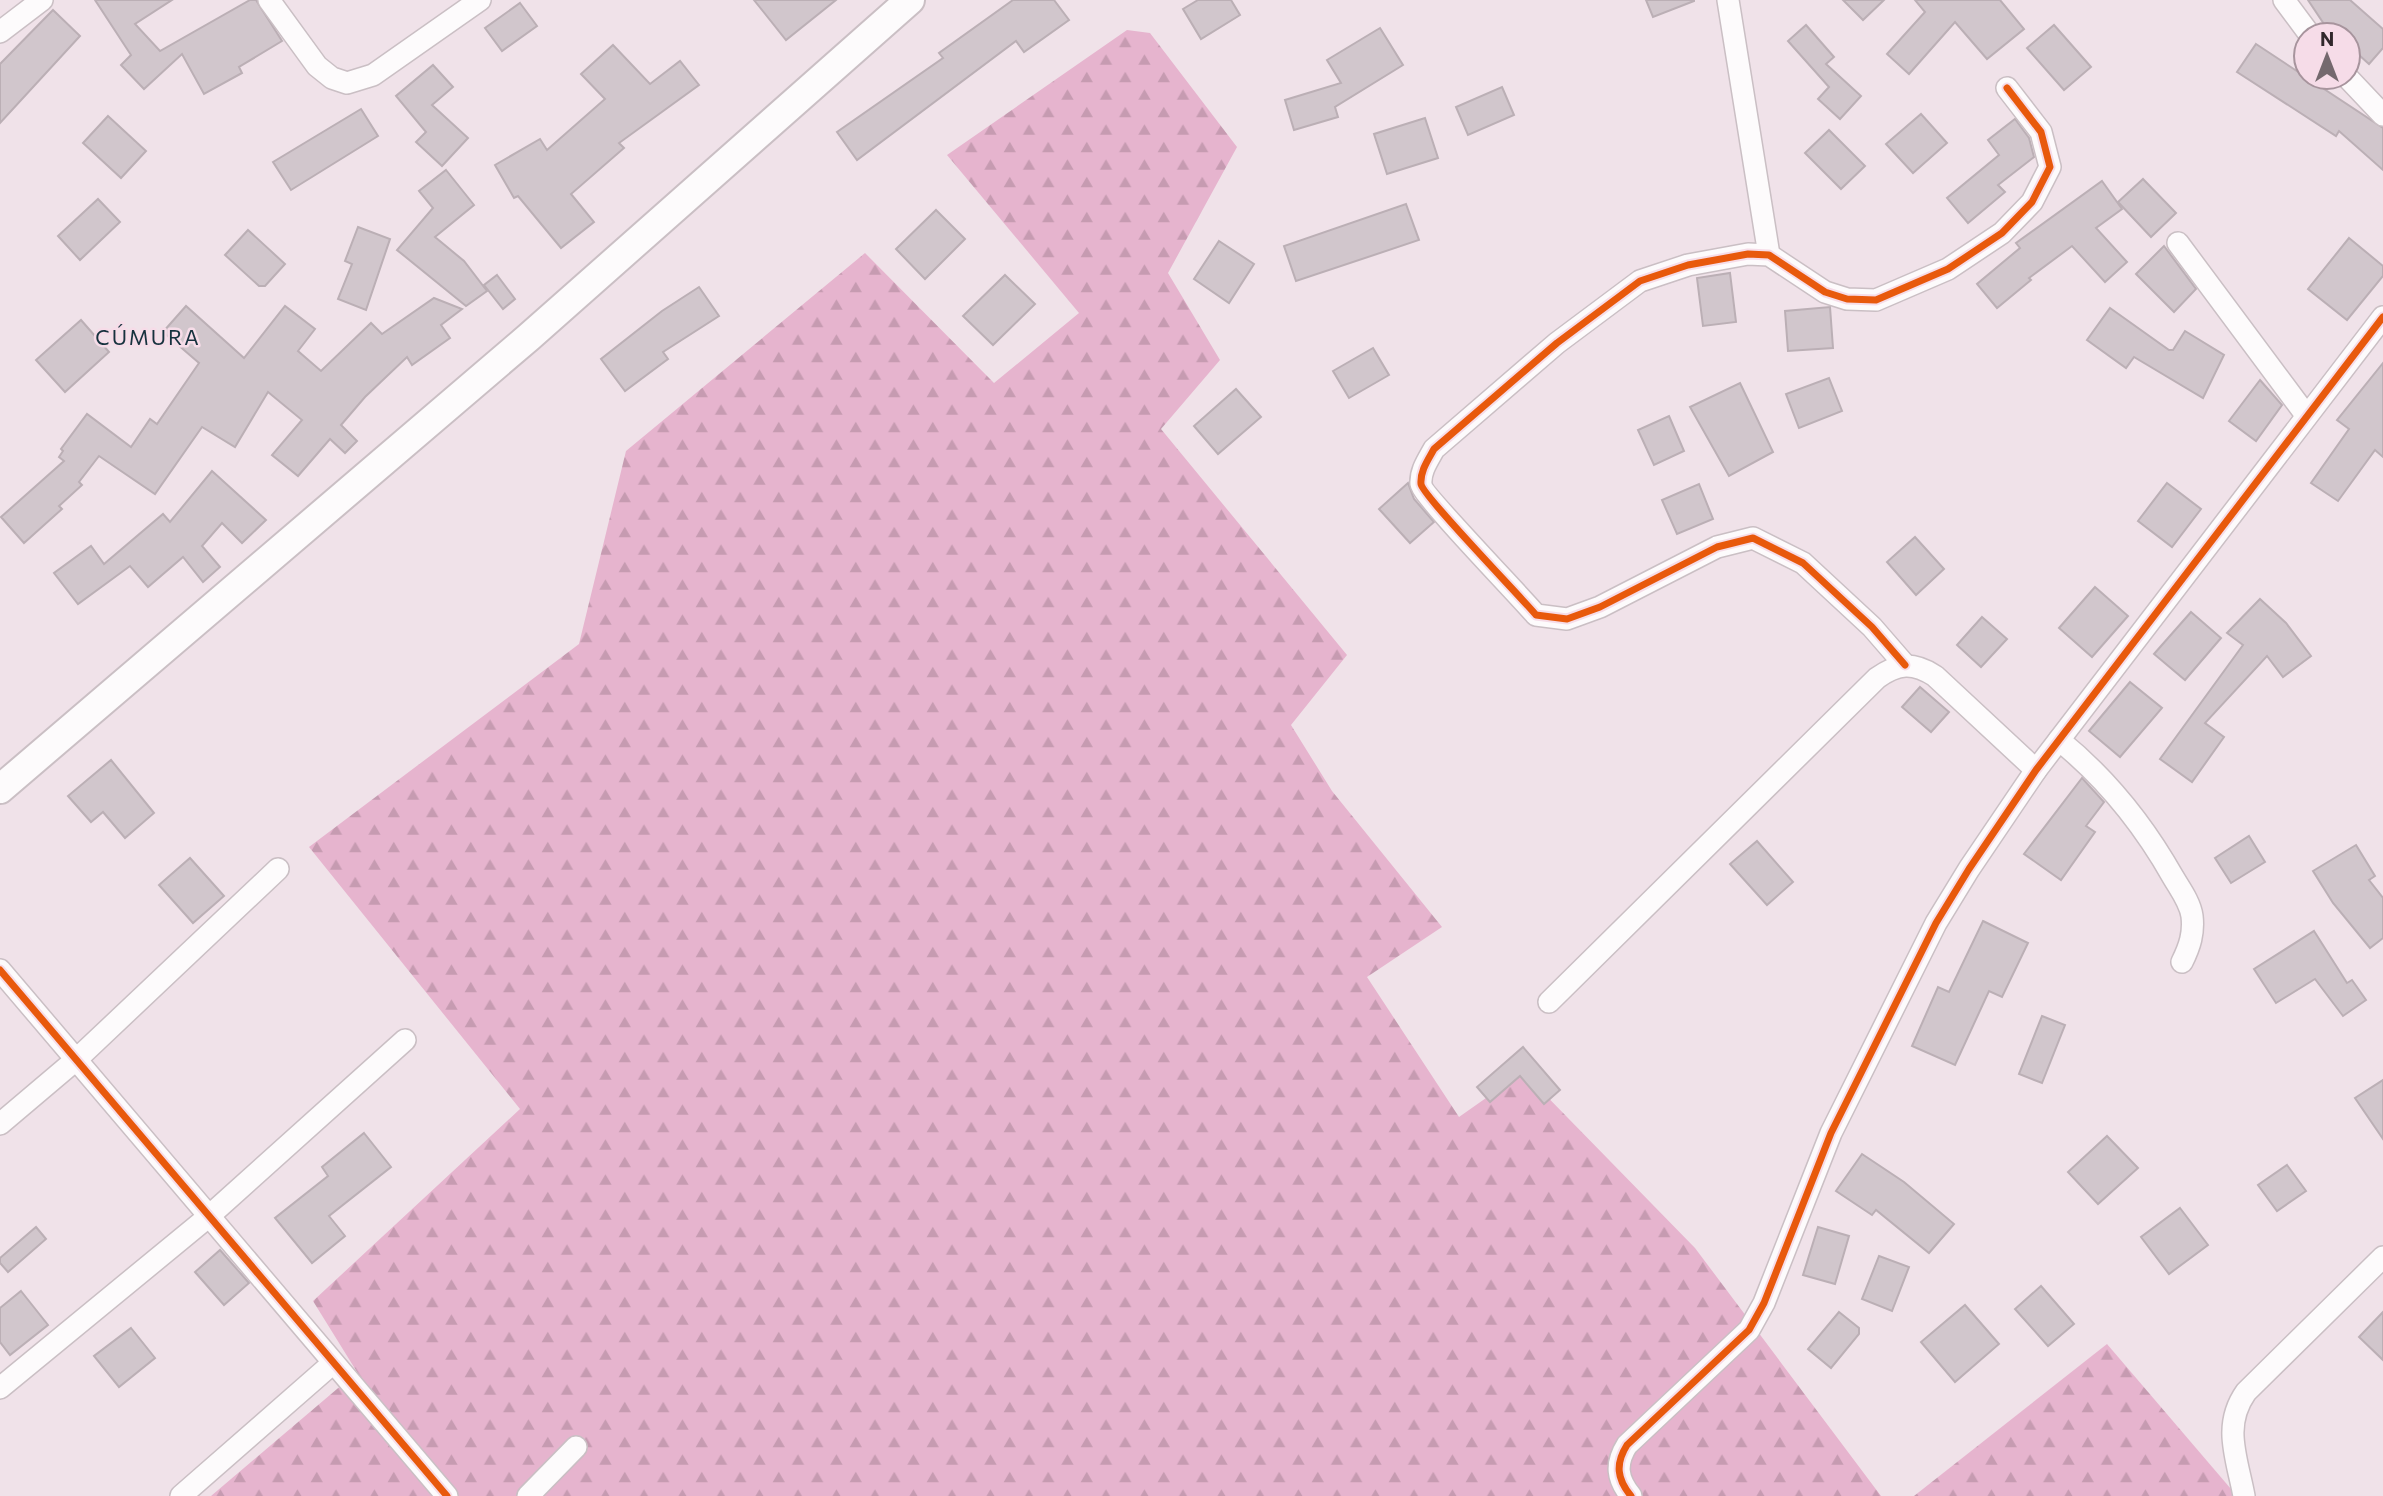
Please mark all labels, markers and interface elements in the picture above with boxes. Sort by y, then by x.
north arrow [2292,21,2362,91]
text: N [2320,27,2334,50]
district label: CÚMURA [95,324,201,349]

